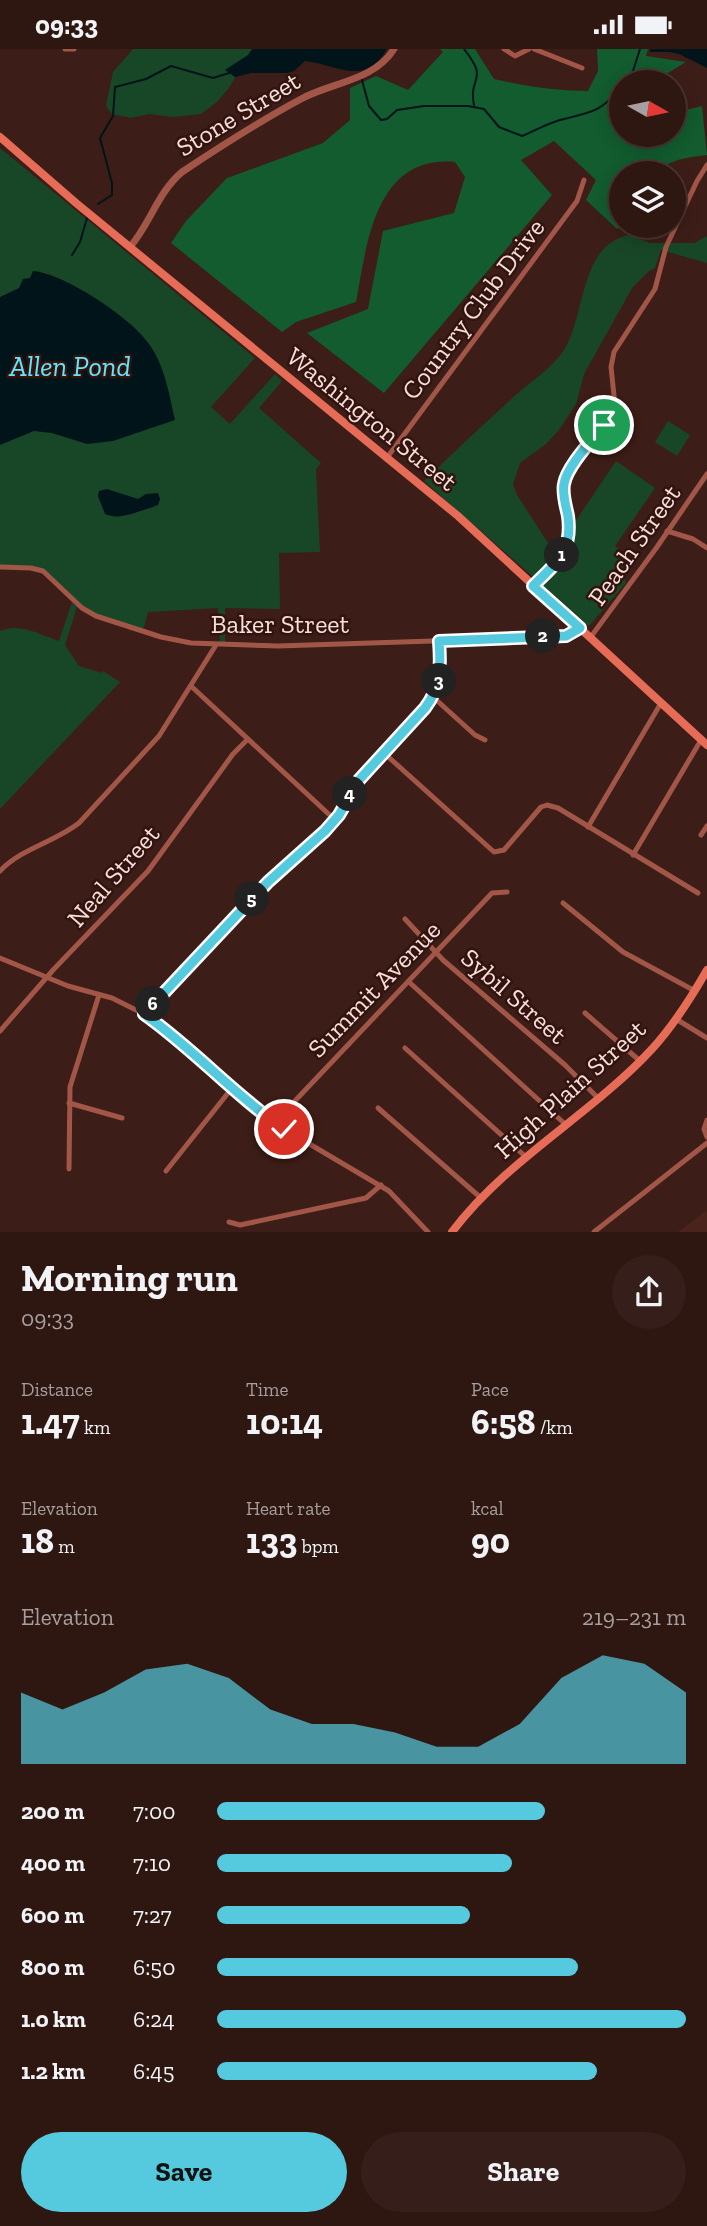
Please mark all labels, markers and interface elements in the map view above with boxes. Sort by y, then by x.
text: 09:33 [35,9,98,41]
street label: Stone Street [170,64,306,163]
north arrow [609,70,686,147]
map controls [609,70,686,238]
button: layers [609,161,686,238]
street label: Country Club Drive [395,212,551,406]
street label: Washington Street [280,340,464,498]
water label: Allen Pond [8,350,131,383]
pin [574,395,634,455]
icon: arrive [585,406,623,444]
street label: Peach Street [581,478,687,611]
pin: 1 [544,538,580,573]
text: 1 [558,543,565,566]
street label: Baker Street [211,608,350,640]
pin: 2 [526,619,560,653]
text: 2 [537,624,548,647]
pin: 3 [422,663,457,699]
text: 3 [433,669,444,692]
pin: 4 [332,777,368,811]
text: 4 [344,782,355,805]
street label: Neal Street [60,818,166,934]
pin: 5 [234,881,270,917]
text: 5 [247,887,256,910]
street label: Summit Avenue [301,914,447,1064]
street label: Sybil Street [455,941,574,1051]
pin: 6 [136,986,170,1021]
text: 6 [147,992,158,1015]
street label: High Plain Street [488,1013,652,1165]
pin [254,1099,314,1159]
icon: check [265,1110,303,1148]
text: Morning run [21,1255,238,1301]
button: share [612,1255,686,1329]
text: 09:33 [21,1304,74,1332]
text: Distance [21,1378,93,1401]
text: Time [246,1378,288,1401]
text: Pace [471,1378,509,1401]
text: 1.47 [21,1401,80,1443]
text: 10:14 [246,1401,323,1443]
text: 6:58 [471,1401,536,1443]
text: km [80,1416,110,1439]
text: /km [536,1416,573,1439]
text: Elevation [21,1497,98,1520]
text: Heart rate [246,1497,331,1520]
text: kcal [471,1497,504,1520]
text: 18 [21,1520,54,1562]
text: 133 [246,1520,297,1562]
text: 90 [471,1520,510,1562]
text: m [54,1535,75,1558]
text: bpm [297,1535,339,1558]
text: Elevation [21,1603,114,1631]
text: 219–231 m [582,1603,686,1631]
text: 200 m [21,1797,84,1825]
text: 7:00 [133,1797,175,1825]
text: 400 m [21,1849,85,1877]
text: 7:10 [133,1849,171,1877]
text: 600 m [21,1901,84,1929]
text: 7:27 [133,1901,172,1929]
text: 800 m [21,1953,84,1981]
text: 6:50 [133,1953,175,1981]
text: 1.0 km [21,2005,86,2033]
text: 6:24 [133,2005,175,2033]
text: 1.2 km [21,2057,85,2085]
text: 6:45 [133,2057,175,2085]
button: Save [21,2132,347,2212]
button: Share [361,2132,686,2212]

